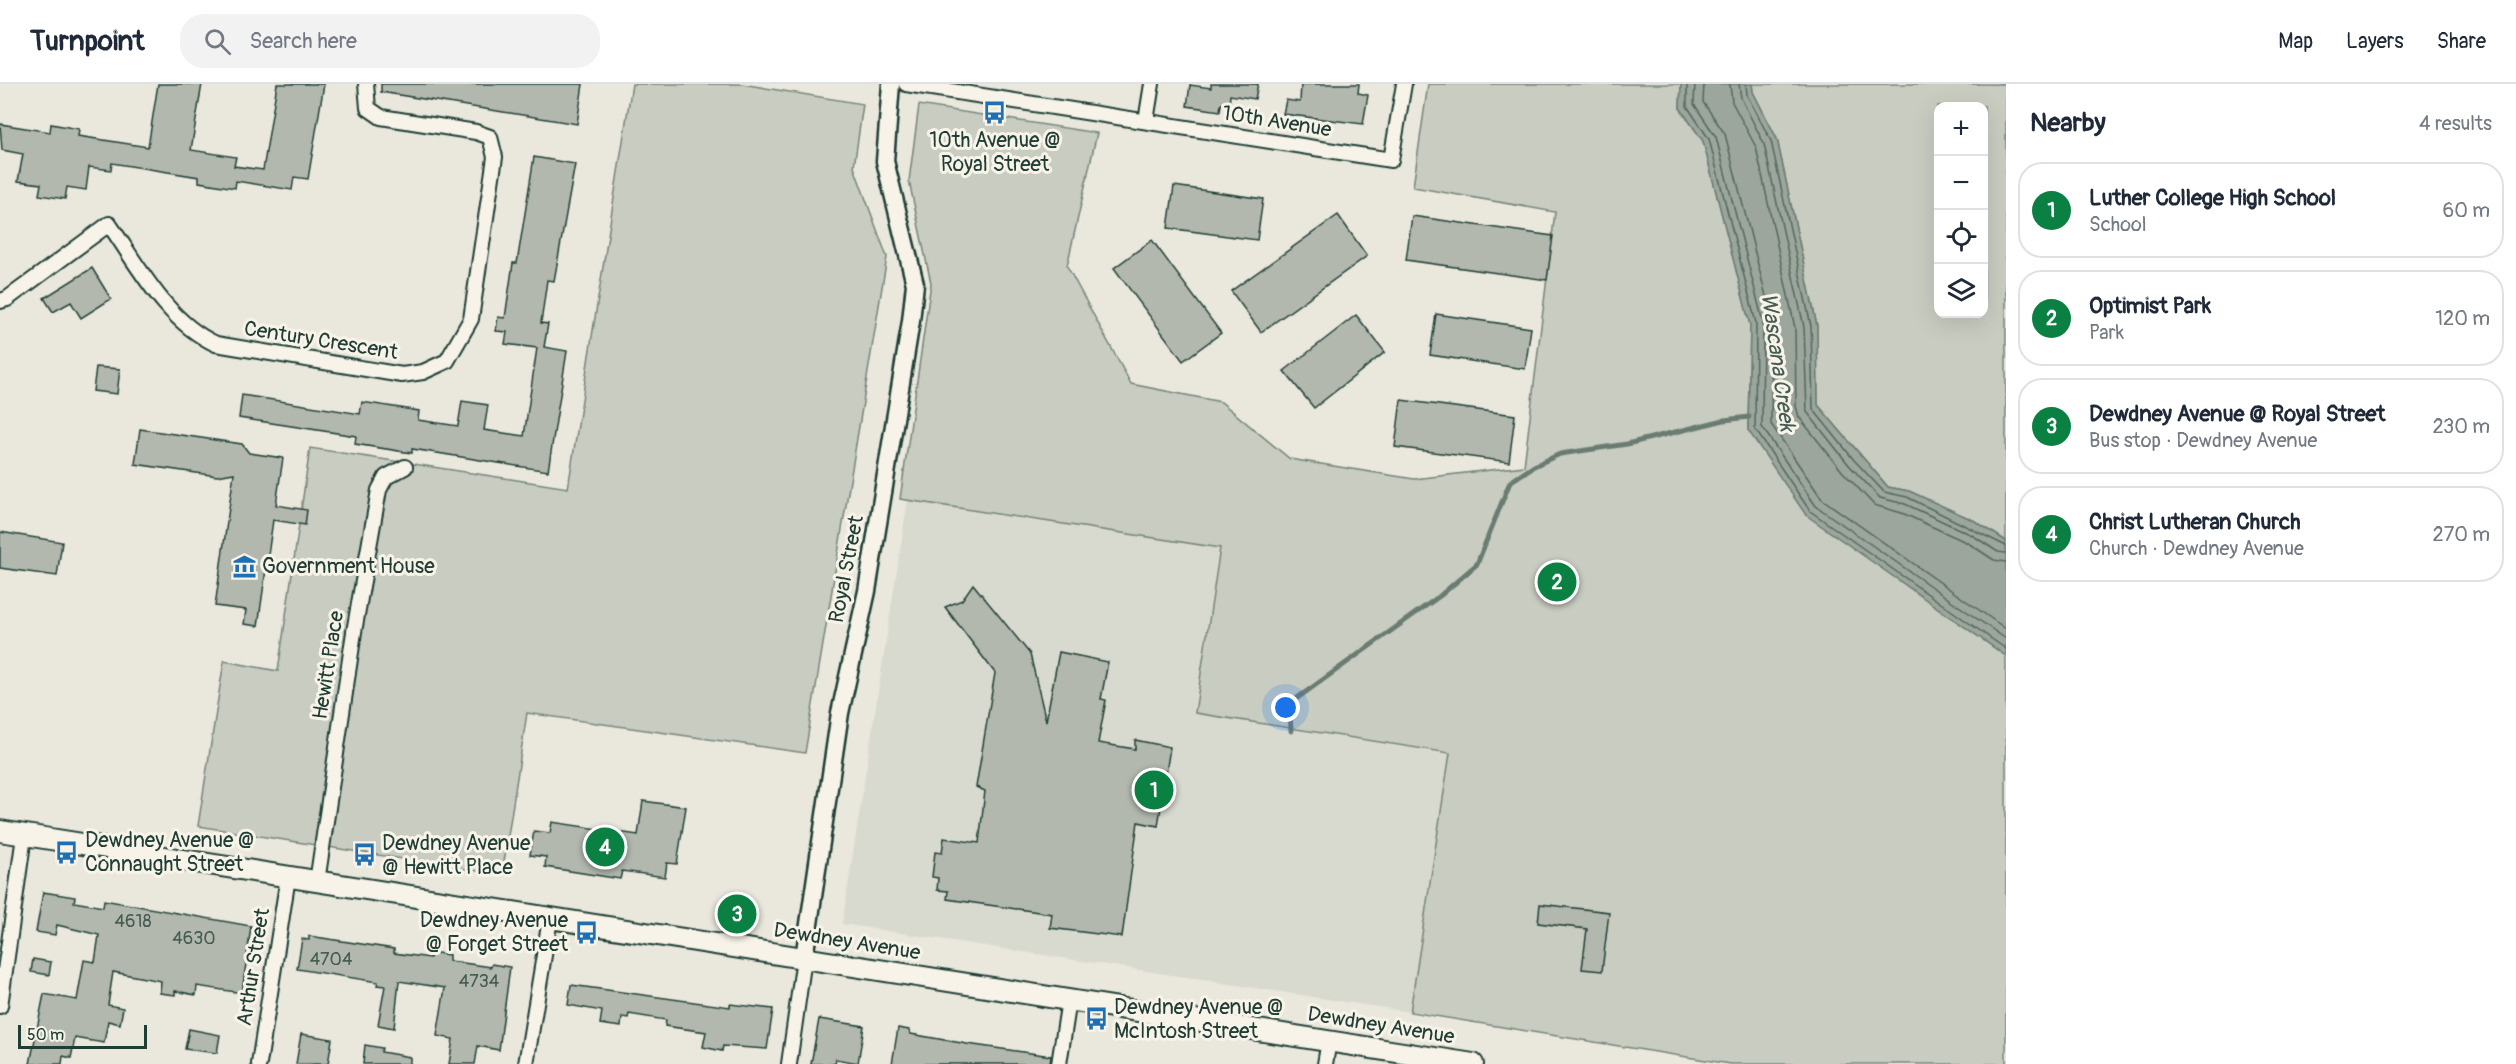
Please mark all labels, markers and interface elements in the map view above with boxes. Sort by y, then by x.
search box [180,14,600,68]
text: Turnpoint [30,24,144,59]
icon: search [201,25,234,58]
text: Search here [249,27,357,55]
text: Map [2278,28,2313,55]
text: Layers [2346,28,2404,55]
text: Share [2437,28,2486,55]
bus stop icon: 10th Avenue @ Royal Street [982,99,1008,125]
street label: 10th Avenue [1220,100,1334,144]
map controls [1934,102,1988,318]
button: + [1934,102,1988,156]
text: Nearby [2030,107,2106,139]
text: 4 results [2419,111,2492,136]
place label: 10th Avenue @ Royal Street [929,127,1061,178]
button: − [1934,156,1988,210]
text: Luther College High School [2089,184,2336,212]
text: 1 [2048,198,2055,223]
text: 60 m [2443,198,2490,223]
button: locate [1934,210,1988,264]
text: School [2089,212,2146,237]
button: layers [1934,264,1988,318]
water label: Wascana Creek [1754,291,1802,435]
text: Optimist Park [2089,292,2211,320]
text: 2 [2046,306,2057,331]
text: 120 m [2435,306,2490,331]
street label: Century Crescent [242,315,400,366]
text: Park [2089,320,2124,345]
text: Dewdney Avenue @ Royal Street [2089,400,2385,428]
text: 3 [2046,414,2057,439]
text: 230 m [2433,414,2490,439]
text: Bus stop · Dewdney Avenue [2089,428,2317,453]
text: Christ Lutheran Church [2089,508,2301,536]
street label: Royal Street [823,513,870,625]
text: 4 [2046,522,2057,547]
text: 270 m [2432,522,2490,547]
text: Church · Dewdney Avenue [2089,536,2304,561]
museum icon: Government House [231,553,257,579]
place label: Government House [262,553,435,580]
pin: 2 [1538,560,1576,604]
street label: Hewitt Place [307,608,350,721]
your location [1271,693,1300,722]
pin: 1 [1134,768,1174,812]
pin: 4 [586,824,624,870]
place label: Dewdney Avenue @ Connaught Street [85,827,255,878]
place label: Dewdney Avenue @ Hewitt Place [382,830,531,881]
bus stop icon: Dewdney Avenue @ Connaught Street [54,839,80,865]
bus stop icon: Dewdney Avenue @ Hewitt Place [351,842,377,868]
pin: 3 [718,892,756,936]
street label: Arthur Street [231,906,276,1028]
place label: Dewdney Avenue @ Forget Street [420,907,569,958]
house number: 4618 [114,910,152,933]
street label: Dewdney Avenue [772,917,923,967]
bus stop icon: Dewdney Avenue @ Forget Street [573,919,599,945]
house number: 4630 [172,927,216,950]
house number: 4704 [310,948,353,971]
house number: 4734 [459,970,500,993]
place label: Dewdney Avenue @ McIntosh Street [1114,994,1284,1045]
street label: Dewdney Avenue [1306,1001,1457,1051]
bus stop icon: Dewdney Avenue @ McIntosh Street [1083,1006,1109,1032]
scale bar [18,1022,147,1050]
text: 50 m [27,1025,64,1045]

